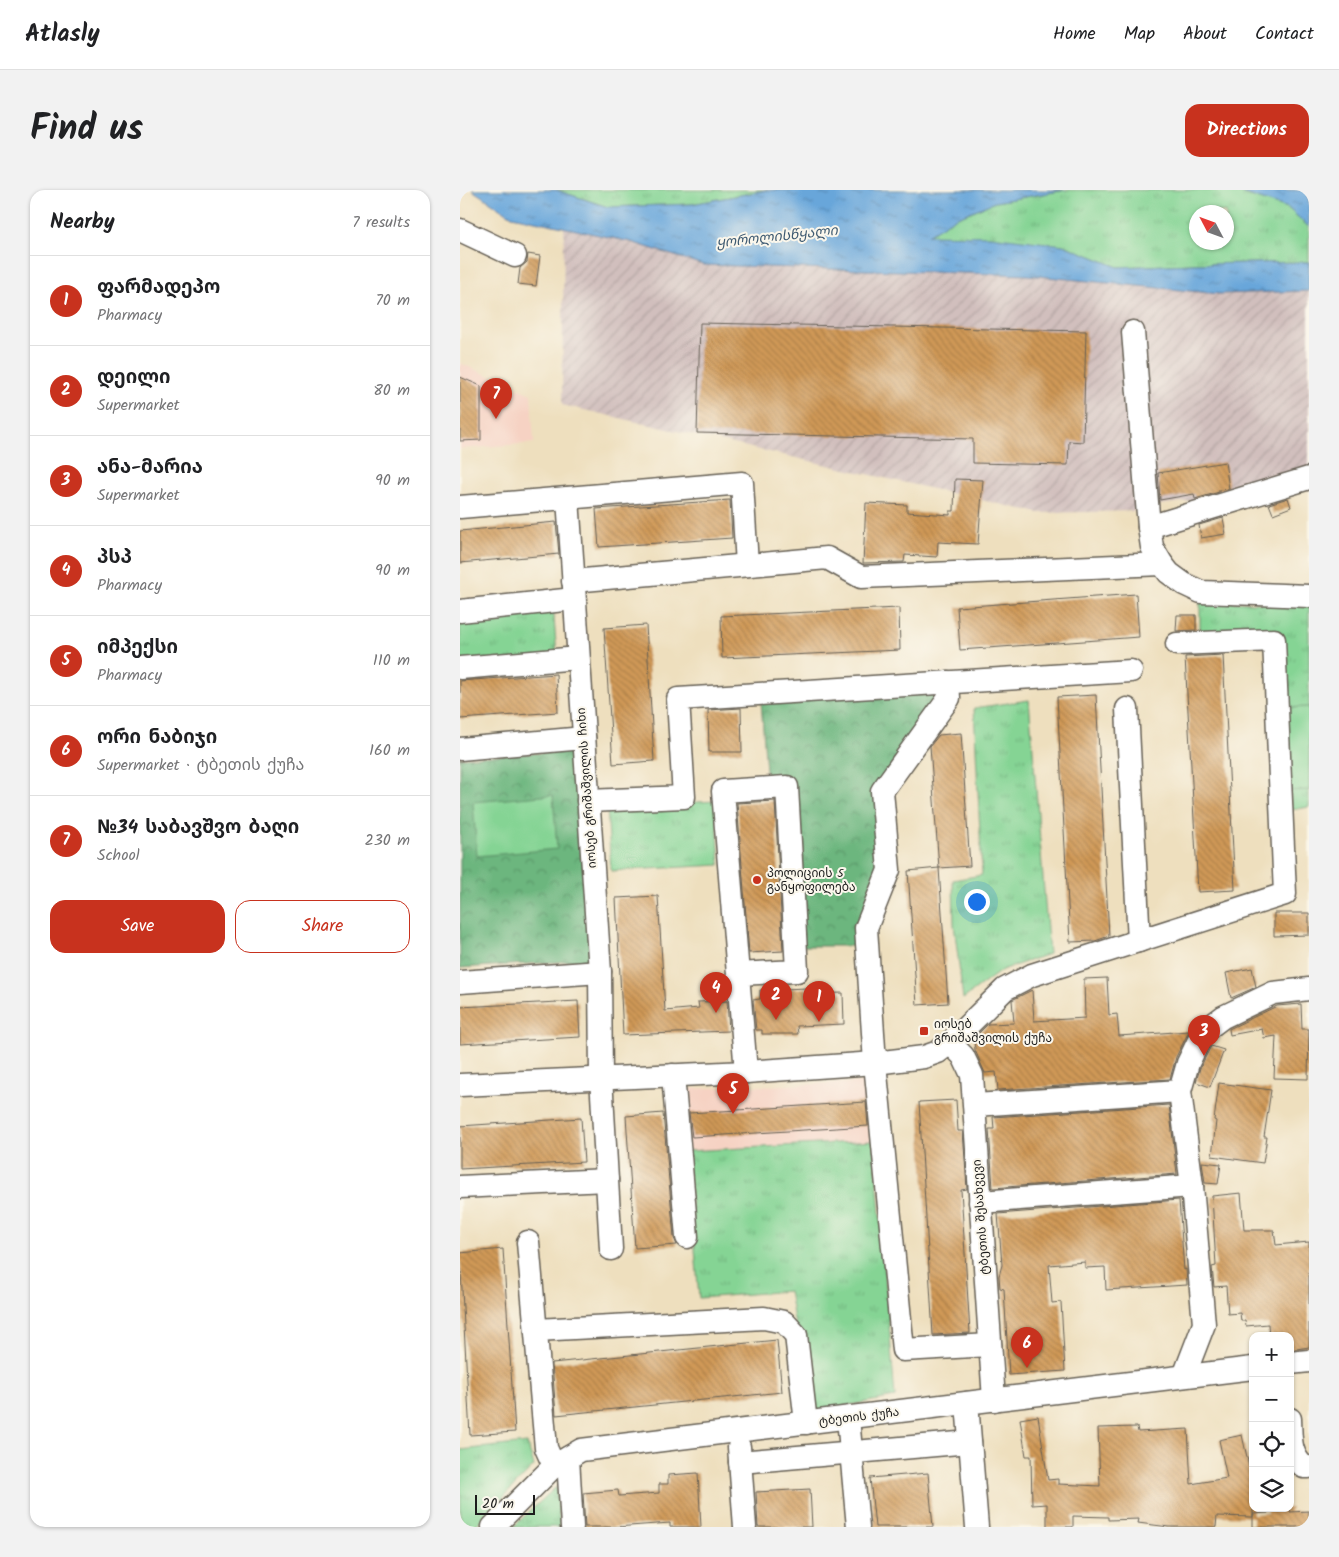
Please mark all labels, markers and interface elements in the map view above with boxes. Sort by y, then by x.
text: Atlasly [25,15,100,54]
text: Home [1053,20,1096,49]
text: Map [1124,20,1155,49]
text: About [1183,20,1227,49]
text: Contact [1255,20,1314,49]
text: Find us [30,102,143,158]
button: Directions [1185,104,1309,157]
north arrow [1189,205,1234,250]
text: Nearby [50,206,115,239]
text: 7 results [352,210,410,235]
water label: ყოროლისწყალი [715,220,840,254]
text: ფარმადეპო [97,273,220,303]
text: 1 [64,288,68,313]
text: 70 m [375,288,410,313]
text: Pharmacy [97,303,162,328]
text: დეილი [97,363,170,393]
text: 2 [61,378,71,403]
text: 80 m [373,378,410,403]
pin: 7 [480,378,512,419]
text: Supermarket [97,393,180,418]
text: ანა-მარია [97,453,203,483]
text: 3 [62,468,70,493]
text: 90 m [375,468,410,493]
text: Supermarket [97,483,180,508]
text: პსპ [97,543,132,573]
text: 4 [62,558,70,583]
text: 90 m [375,558,410,583]
text: Pharmacy [97,573,162,598]
text: იმპექსი [97,633,178,663]
text: 5 [62,648,70,673]
text: 110 m [373,648,410,673]
text: Pharmacy [97,663,162,688]
street label: იოსებ გრიშაშვილის ჩიხი [572,707,602,869]
text: ორი ნაბიჯი [97,723,217,753]
text: 6 [62,738,70,763]
text: 160 m [369,738,410,763]
text: Supermarket · ტბეთის ქუჩა [97,753,304,778]
text: №34 საბავშვო ბაღი [97,813,299,843]
text: 7 [62,828,70,853]
text: 230 m [364,828,410,853]
text: School [97,843,140,868]
place label: პოლიციის 5 განყოფილება [767,864,856,897]
marker: პოლიციის 5 განყოფილება [751,874,763,886]
your location [964,889,990,915]
button: Save [50,900,225,953]
button: Share [235,900,410,953]
pin: 4 [700,972,732,1013]
pin: 2 [760,979,792,1020]
pin: 1 [803,981,835,1022]
place label: იოსებ გრიშაშვილის ქუჩა [934,1015,1052,1048]
pin: 3 [1188,1015,1220,1056]
marker: იოსებ გრიშაშვილის ქუჩა [918,1025,930,1037]
pin: 5 [717,1073,749,1114]
street label: ტბეთის შესახვევი [967,1159,995,1275]
pin: 6 [1011,1327,1043,1368]
map controls [1249,1332,1294,1512]
button: + [1249,1332,1294,1377]
button: − [1249,1377,1294,1422]
street label: ტბეთის ქუჩა [818,1403,900,1431]
button: locate [1249,1422,1294,1467]
button: layers [1249,1467,1294,1512]
scale bar [475,1492,535,1515]
text: 20 m [482,1493,514,1515]

